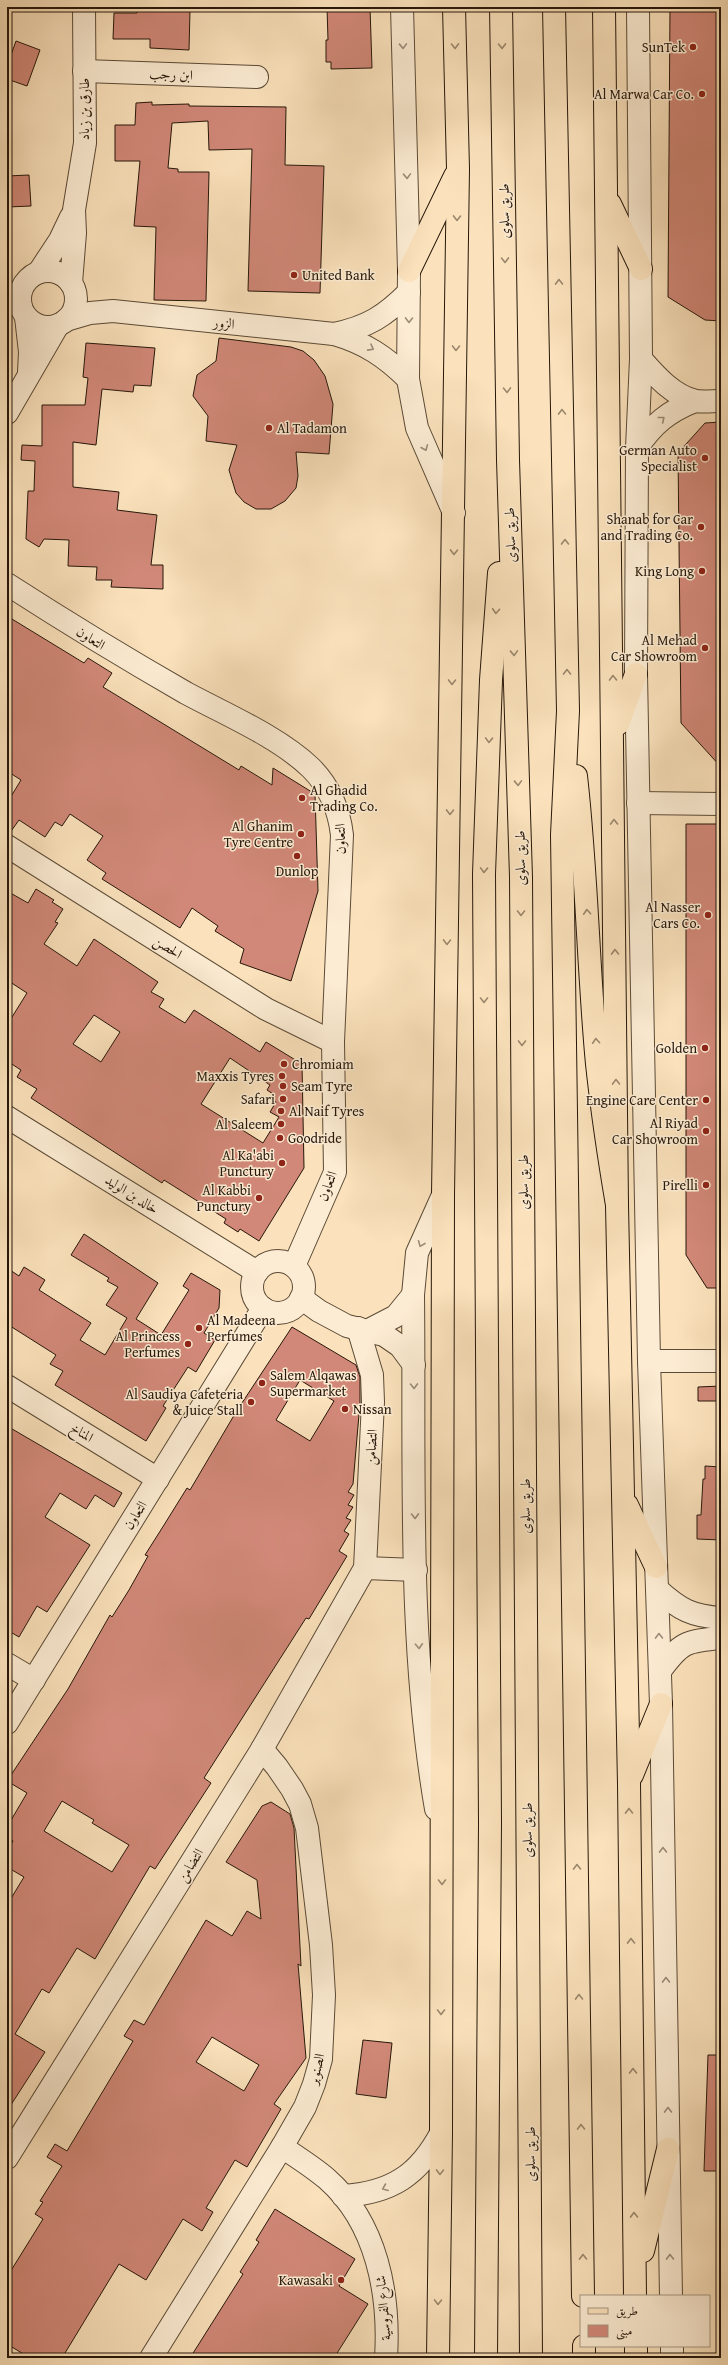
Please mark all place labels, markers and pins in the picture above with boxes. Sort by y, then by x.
place label: SunTek [642,37,686,57]
marker: SunTek [688,42,698,52]
place label: Al Marwa Car Co. [594,84,694,104]
marker: Al Marwa Car Co. [697,89,707,99]
place label: United Bank [302,265,375,285]
marker: United Bank [289,270,299,280]
place label: Al Tadamon [277,418,347,438]
marker: Al Tadamon [264,423,274,433]
place label: German Auto Specialist [619,440,697,476]
marker: German Auto Specialist [700,453,710,463]
place label: Shanab for Car and Trading Co. [600,509,693,545]
marker: Shanab for Car and Trading Co. [696,522,706,532]
place label: King Long [635,561,694,581]
marker: King Long [697,566,707,576]
place label: Al Mehad Car Showroom [611,630,698,666]
marker: Al Mehad Car Showroom [700,643,710,653]
place label: Al Ghadid Trading Co. [310,780,378,816]
marker: Al Ghadid Trading Co. [297,793,307,803]
place label: Al Ghanim Tyre Centre [224,816,294,852]
marker: Al Ghanim Tyre Centre [296,829,306,839]
marker: Dunlop [292,851,302,861]
place label: Dunlop [276,861,319,881]
place label: Al Nasser Cars Co. [645,897,700,933]
marker: Al Nasser Cars Co. [703,910,713,920]
place label: Golden [656,1038,697,1058]
marker: Golden [700,1043,710,1053]
place label: Chromiam [292,1054,354,1074]
marker: Chromiam [279,1059,289,1069]
place label: Maxxis Tyres [197,1066,274,1086]
marker: Maxxis Tyres [277,1071,287,1081]
place label: Seam Tyre [291,1076,353,1096]
marker: Seam Tyre [278,1081,288,1091]
place label: Safari [241,1089,275,1109]
place label: Engine Care Center [586,1090,698,1110]
marker: Safari [278,1094,288,1104]
marker: Engine Care Center [701,1095,711,1105]
place label: Al Naif Tyres [289,1101,364,1121]
marker: Al Naif Tyres [276,1106,286,1116]
place label: Al Riyad Car Showroom [612,1113,699,1149]
place label: Al Saleem [216,1114,274,1134]
marker: Al Saleem [276,1119,286,1129]
marker: Al Riyad Car Showroom [701,1126,711,1136]
place label: Goodride [288,1128,342,1148]
marker: Goodride [275,1133,285,1143]
place label: Al Ka'abi Punctury [220,1145,274,1181]
marker: Al Ka'abi Punctury [277,1158,287,1168]
place label: Pirelli [663,1175,698,1195]
place label: Al Kabbi Punctury [197,1180,251,1216]
marker: Pirelli [701,1180,711,1190]
marker: Al Kabbi Punctury [254,1193,264,1203]
place label: Al Madeena Perfumes [207,1310,276,1346]
marker: Al Madeena Perfumes [194,1323,204,1333]
place label: Al Princess Perfumes [116,1326,180,1362]
marker: Al Princess Perfumes [183,1339,193,1349]
place label: Salem Alqawas Supermarket [270,1365,357,1401]
marker: Salem Alqawas Supermarket [257,1378,267,1388]
place label: Al Saudiya Cafeteria & Juice Stall [125,1384,243,1420]
marker: Al Saudiya Cafeteria & Juice Stall [246,1397,256,1407]
place label: Nissan [353,1399,392,1419]
marker: Nissan [340,1404,350,1414]
place label: Kawasaki [279,2270,333,2290]
marker: Kawasaki [336,2275,346,2285]

